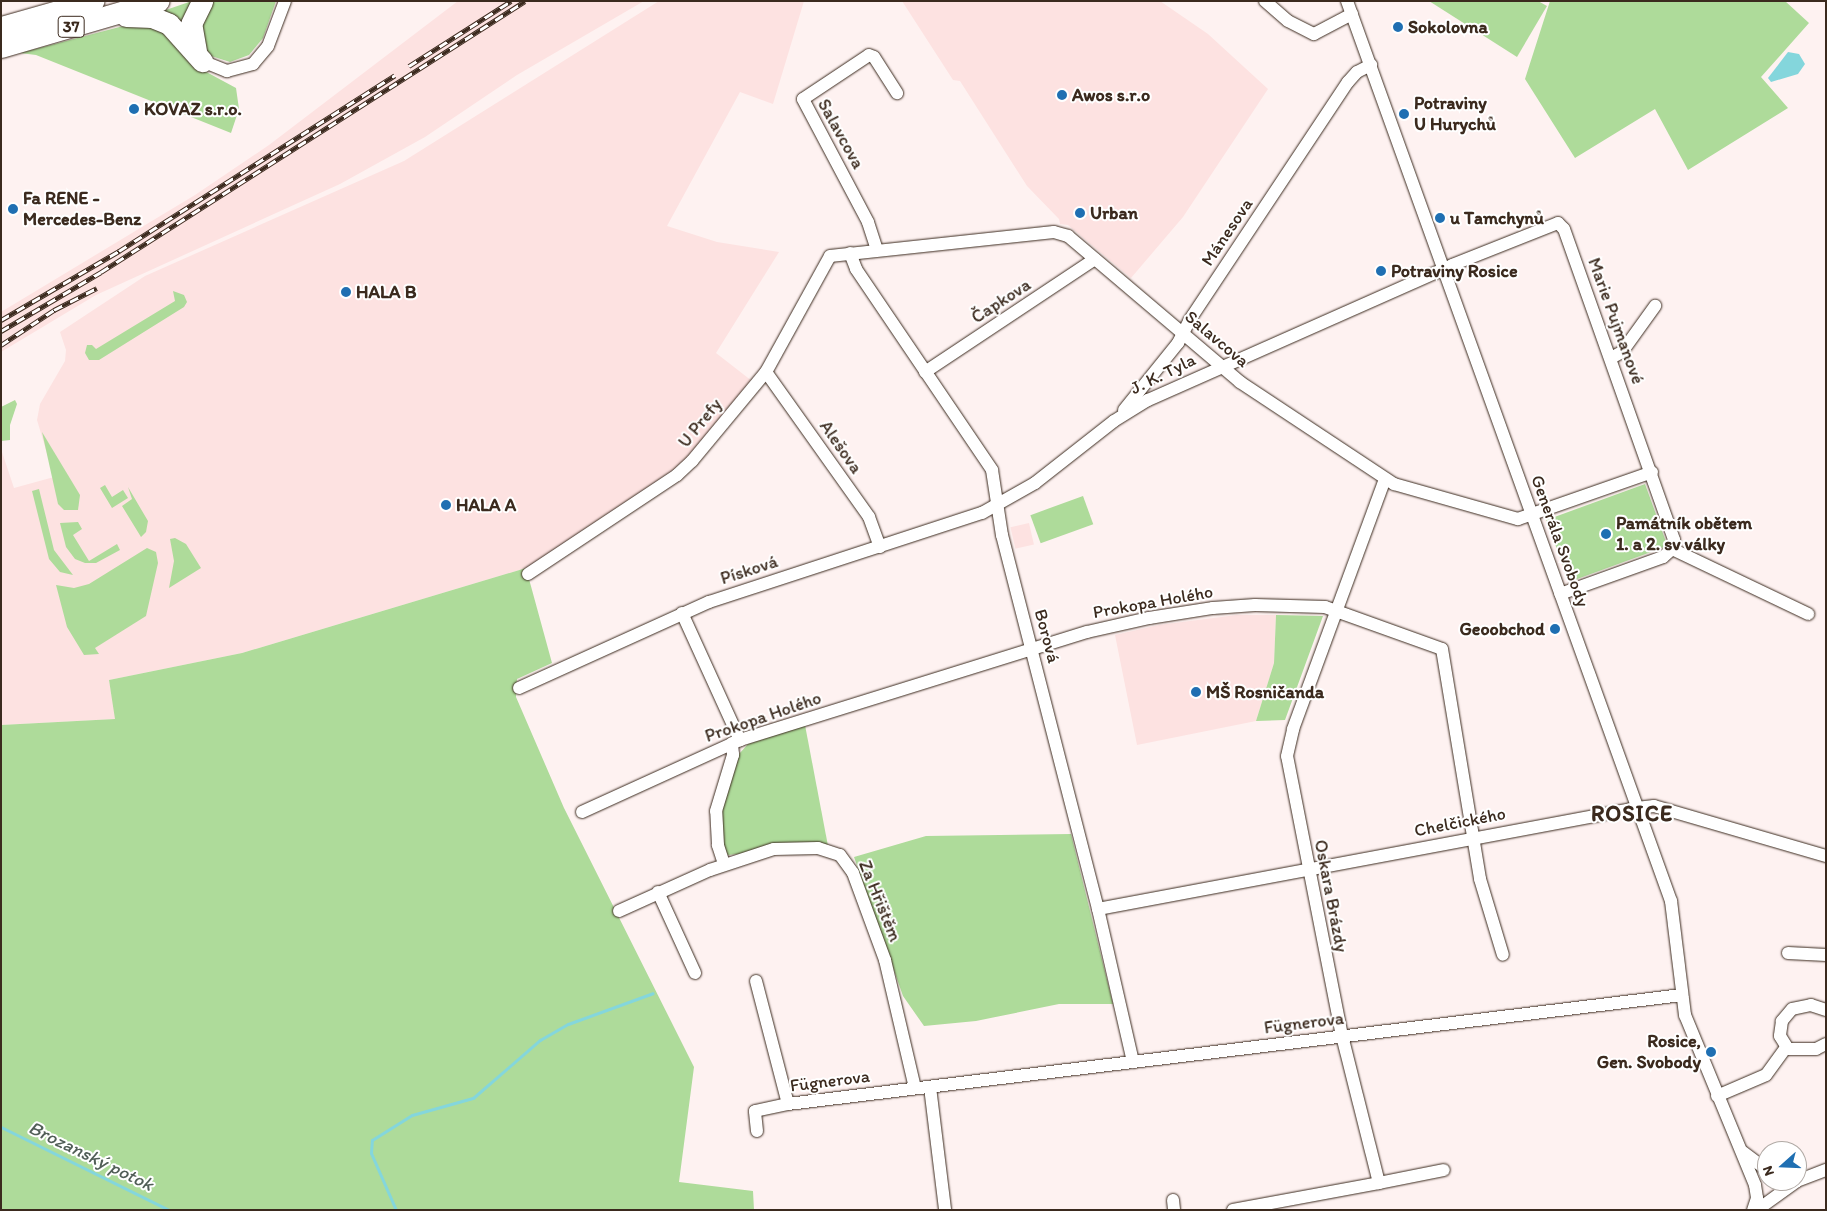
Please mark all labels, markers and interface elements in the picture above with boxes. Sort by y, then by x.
road number: 37 [57,14,85,41]
place label: Sokolovna [1408,16,1488,38]
marker: Sokolovna [1392,21,1404,33]
place label: Awos s.r.o [1072,84,1150,106]
marker: Awos s.r.o [1056,89,1068,101]
place label: Potraviny U Hurychů [1414,93,1496,136]
street label: Salavcova [813,95,869,173]
place label: KOVAZ s.r.o. [144,98,242,120]
marker: KOVAZ s.r.o. [128,103,140,115]
marker: Potraviny U Hurychů [1398,108,1410,120]
place label: Fa RENE - Mercedes-Benz [23,188,141,230]
street label: Mánesova [1196,194,1258,270]
place label: Urban [1090,202,1138,224]
marker: Fa RENE - Mercedes-Benz [7,203,19,215]
marker: Urban [1074,207,1086,219]
place label: u Tamchynů [1450,207,1543,229]
marker: u Tamchynů [1434,212,1446,224]
street label: Marie Pujmanové [1583,255,1649,387]
place label: Potraviny Rosice [1391,260,1517,282]
marker: Potraviny Rosice [1375,265,1387,277]
street label: Čapkova [967,274,1035,328]
place label: HALA B [356,281,416,303]
marker: HALA B [340,286,352,298]
street label: Salavcova [1181,306,1253,372]
street label: J. K. Tyla [1127,349,1199,399]
street label: U Prefy [674,394,726,452]
street label: Alešova [815,416,867,478]
street label: Generála Svobody [1526,472,1594,610]
place label: HALA A [456,494,516,516]
marker: HALA A [440,499,452,511]
place label: Památník obětem 1. a 2. sv války [1616,513,1752,556]
marker: Památník obětem 1. a 2. sv války [1600,528,1612,540]
street label: Písková [718,551,780,589]
street label: Prokopa Holého [1091,581,1215,623]
street label: Borová [1029,607,1065,665]
place label: Geoobchod [1459,618,1545,640]
marker: Geoobchod [1549,623,1561,635]
place label: MŠ Rosničanda [1206,681,1324,703]
marker: MŠ Rosničanda [1190,686,1202,698]
street label: Prokopa Holého [702,687,824,747]
district label: ROSICE [1591,801,1673,827]
street label: Chelčického [1412,803,1508,841]
street label: Oskara Brázdy [1309,838,1353,954]
street label: Za Hřištěm [854,857,906,945]
street label: Fügnerova [1263,1007,1345,1039]
place label: Rosice, Gen. Svobody [1597,1031,1701,1074]
marker: Rosice, Gen. Svobody [1705,1046,1717,1058]
street label: Fügnerova [789,1065,871,1097]
water label: Brozanský potok [25,1116,157,1196]
north arrow [1757,1141,1807,1191]
text: N [1759,1164,1778,1178]

